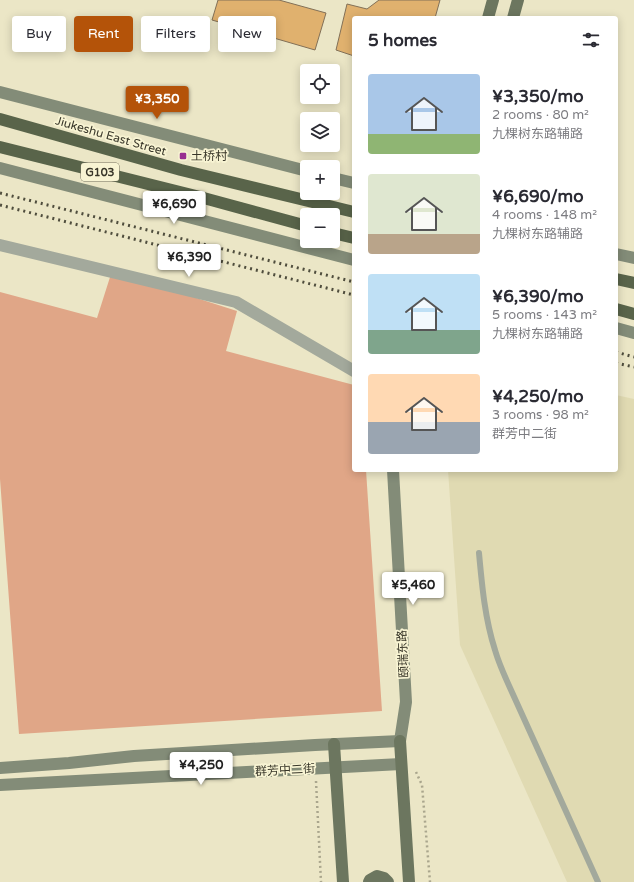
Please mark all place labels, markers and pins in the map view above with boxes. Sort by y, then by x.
pin: ¥3,350 [124,86,190,120]
place label: 土桥村 [191,149,228,163]
marker: 土桥村 [178,151,188,161]
pin: ¥6,690 [141,191,207,225]
pin: ¥6,390 [156,244,222,278]
pin: ¥5,460 [380,572,446,606]
pin: ¥4,250 [168,752,234,786]

